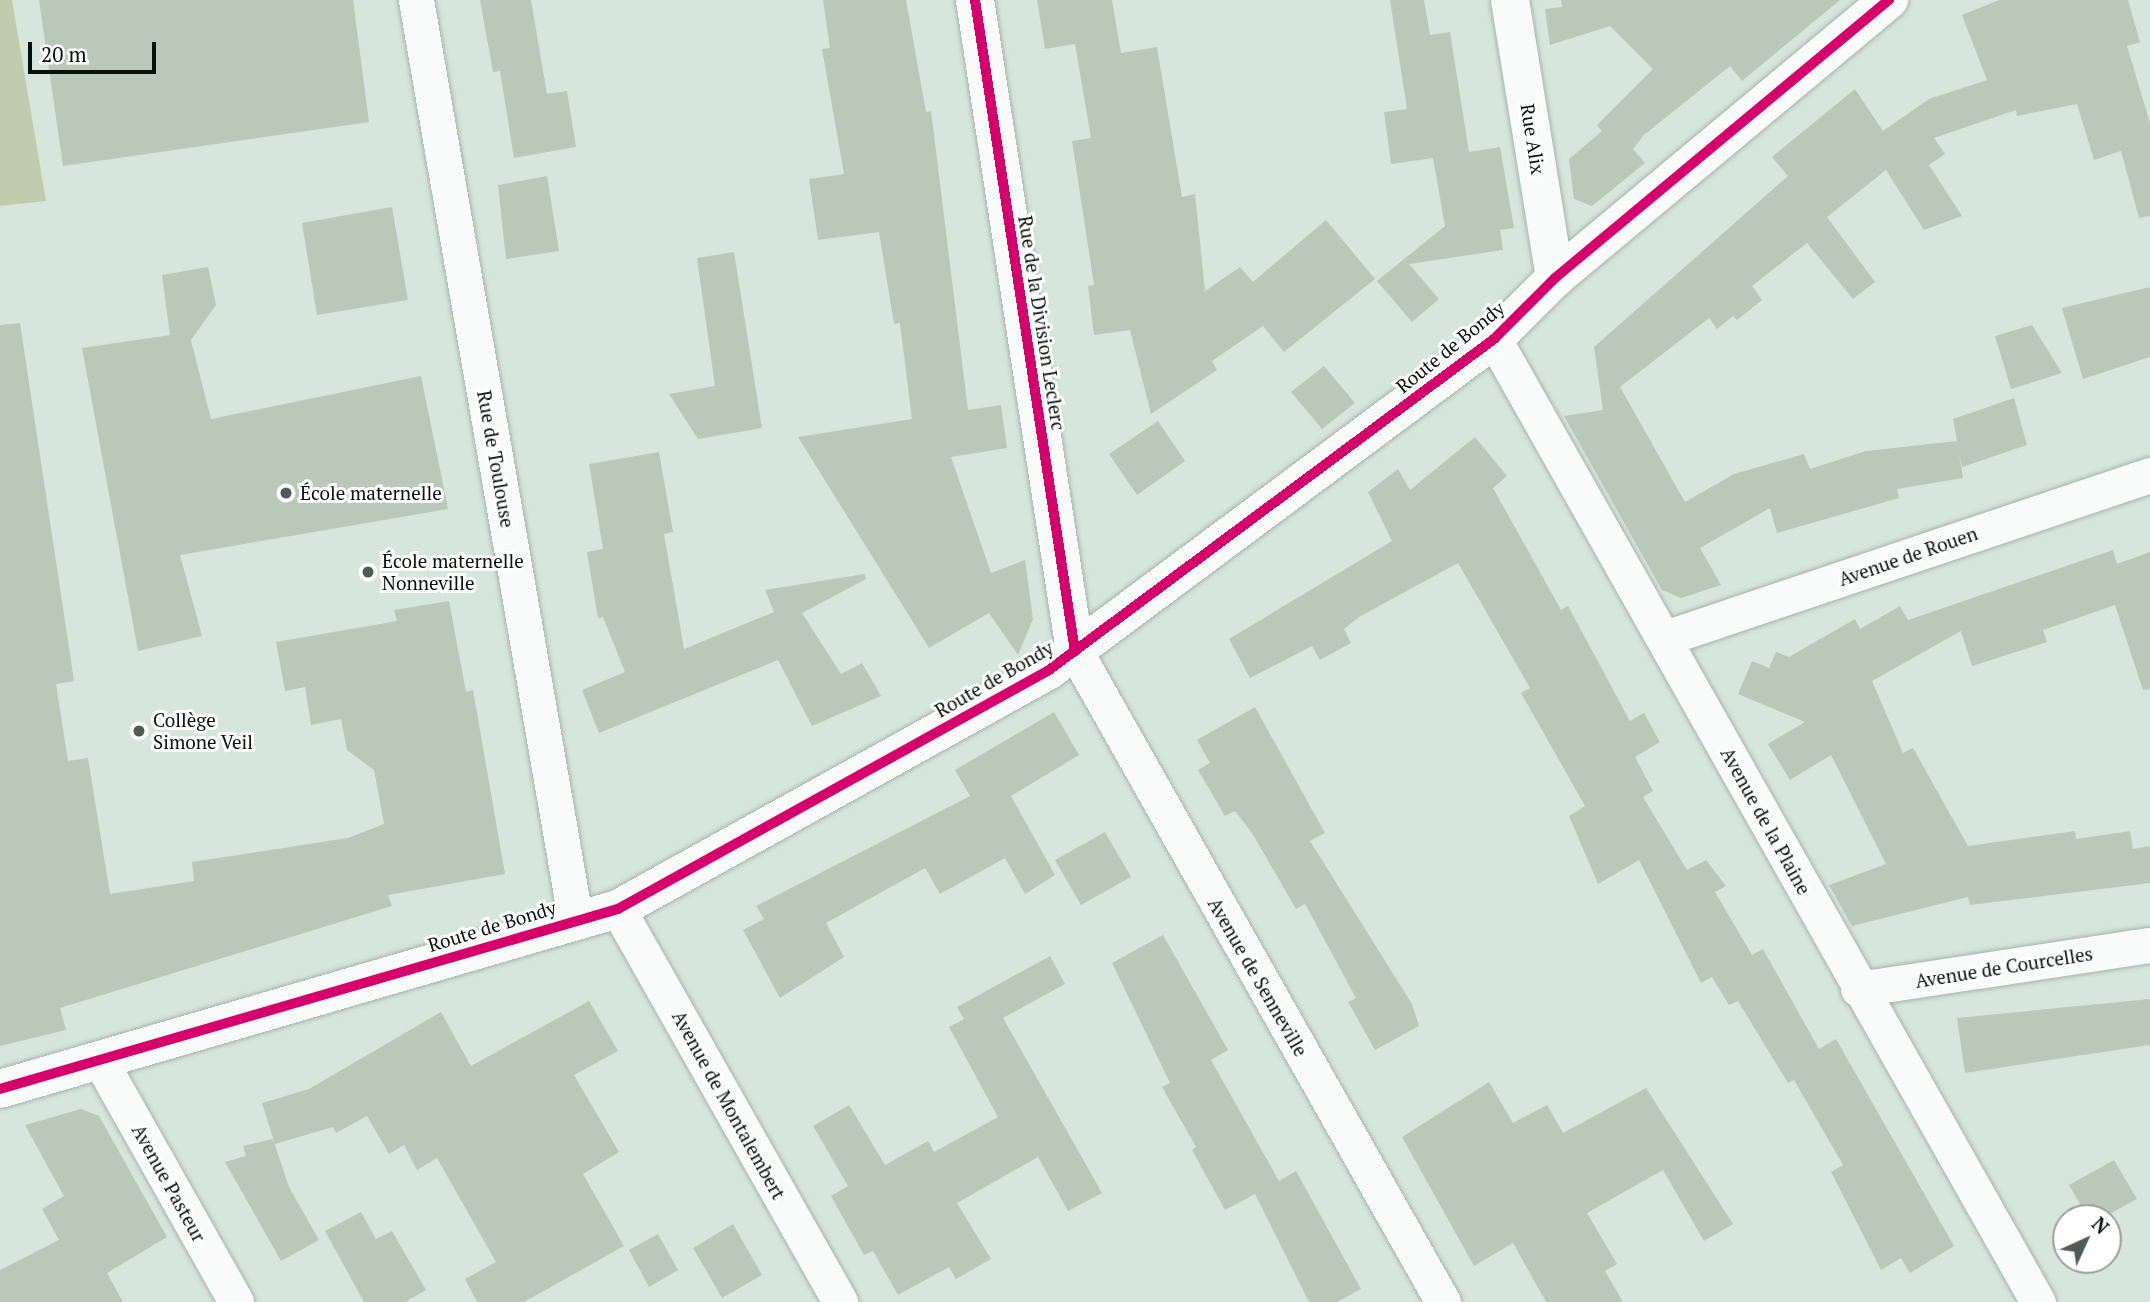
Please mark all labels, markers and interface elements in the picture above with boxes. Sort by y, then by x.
scale bar [32,28,159,72]
text: 20 m [41,40,87,68]
street label: Rue Alix [1516,102,1550,176]
street label: Rue de la Division Leclerc [1014,214,1070,432]
street label: Route de Bondy [1391,296,1509,398]
street label: Rue de Toulouse [473,389,519,529]
place label: École maternelle [300,482,442,504]
marker: École maternelle [278,485,294,501]
street label: Avenue de Rouen [1835,522,1981,590]
place label: École maternelle Nonneville [382,550,524,594]
marker: École maternelle Nonneville [360,564,376,580]
street label: Route de Bondy [931,636,1057,722]
place label: Collège Simone Veil [153,709,254,753]
marker: Collège Simone Veil [131,723,147,739]
street label: Avenue de la Plaine [1716,743,1816,899]
street label: Avenue de Senneville [1203,894,1313,1060]
street label: Route de Bondy [425,896,559,956]
street label: Avenue de Courcelles [1914,942,2094,992]
street label: Avenue de Montalembert [668,1007,790,1203]
street label: Avenue Pasteur [127,1120,211,1246]
north arrow [2052,1204,2122,1274]
text: N [2087,1211,2115,1239]

